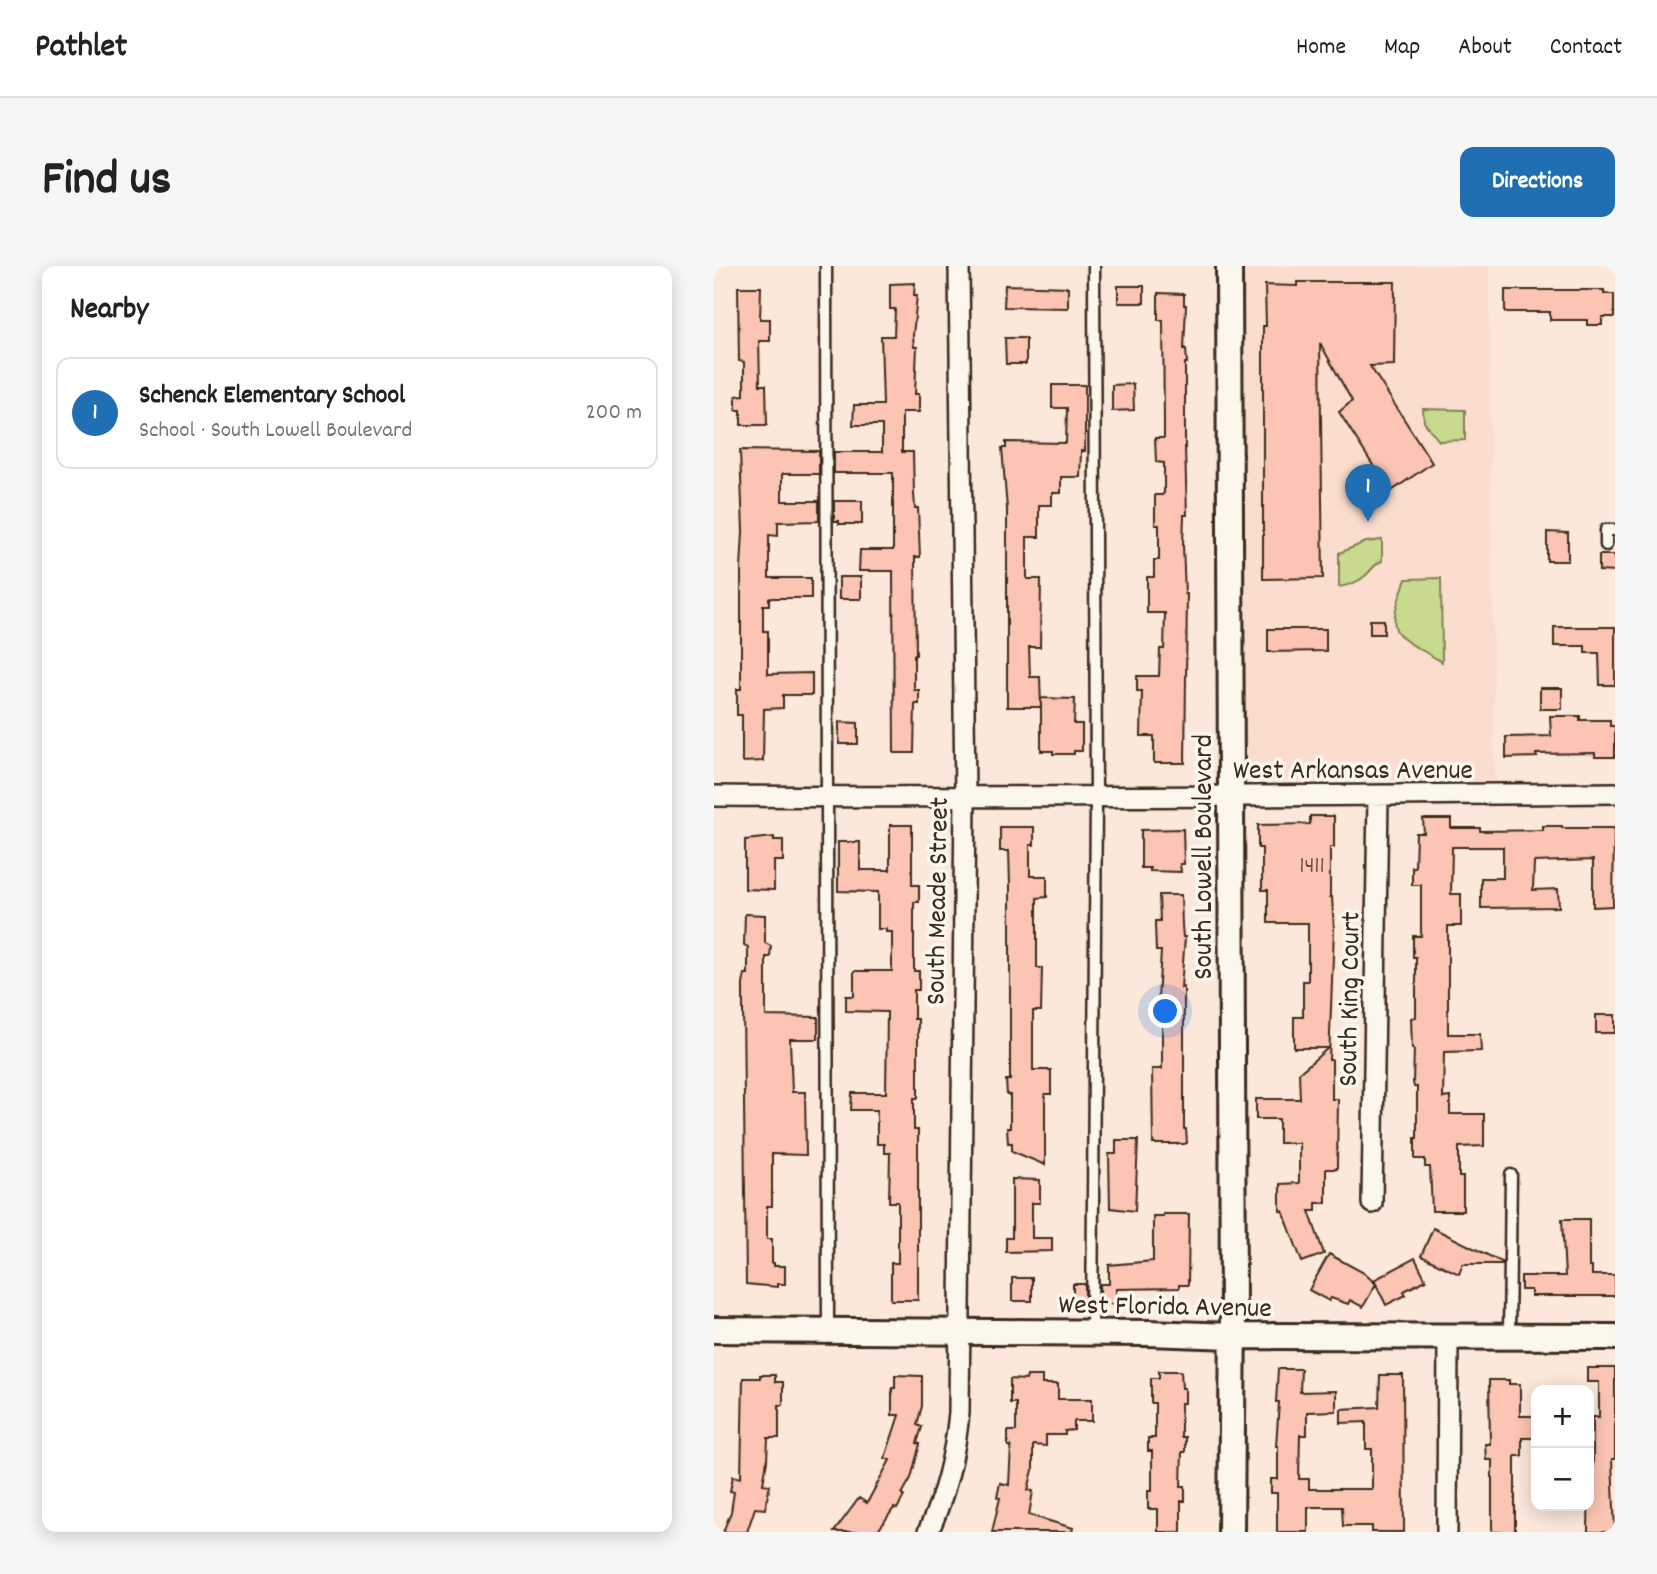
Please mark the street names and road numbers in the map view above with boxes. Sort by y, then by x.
street label: South Lowell Boulevard [1186,734,1226,980]
street label: West Arkansas Avenue [1233,753,1473,793]
street label: South Meade Street [918,797,962,1006]
street label: South King Court [1330,911,1374,1087]
street label: West Florida Avenue [1058,1287,1272,1331]

